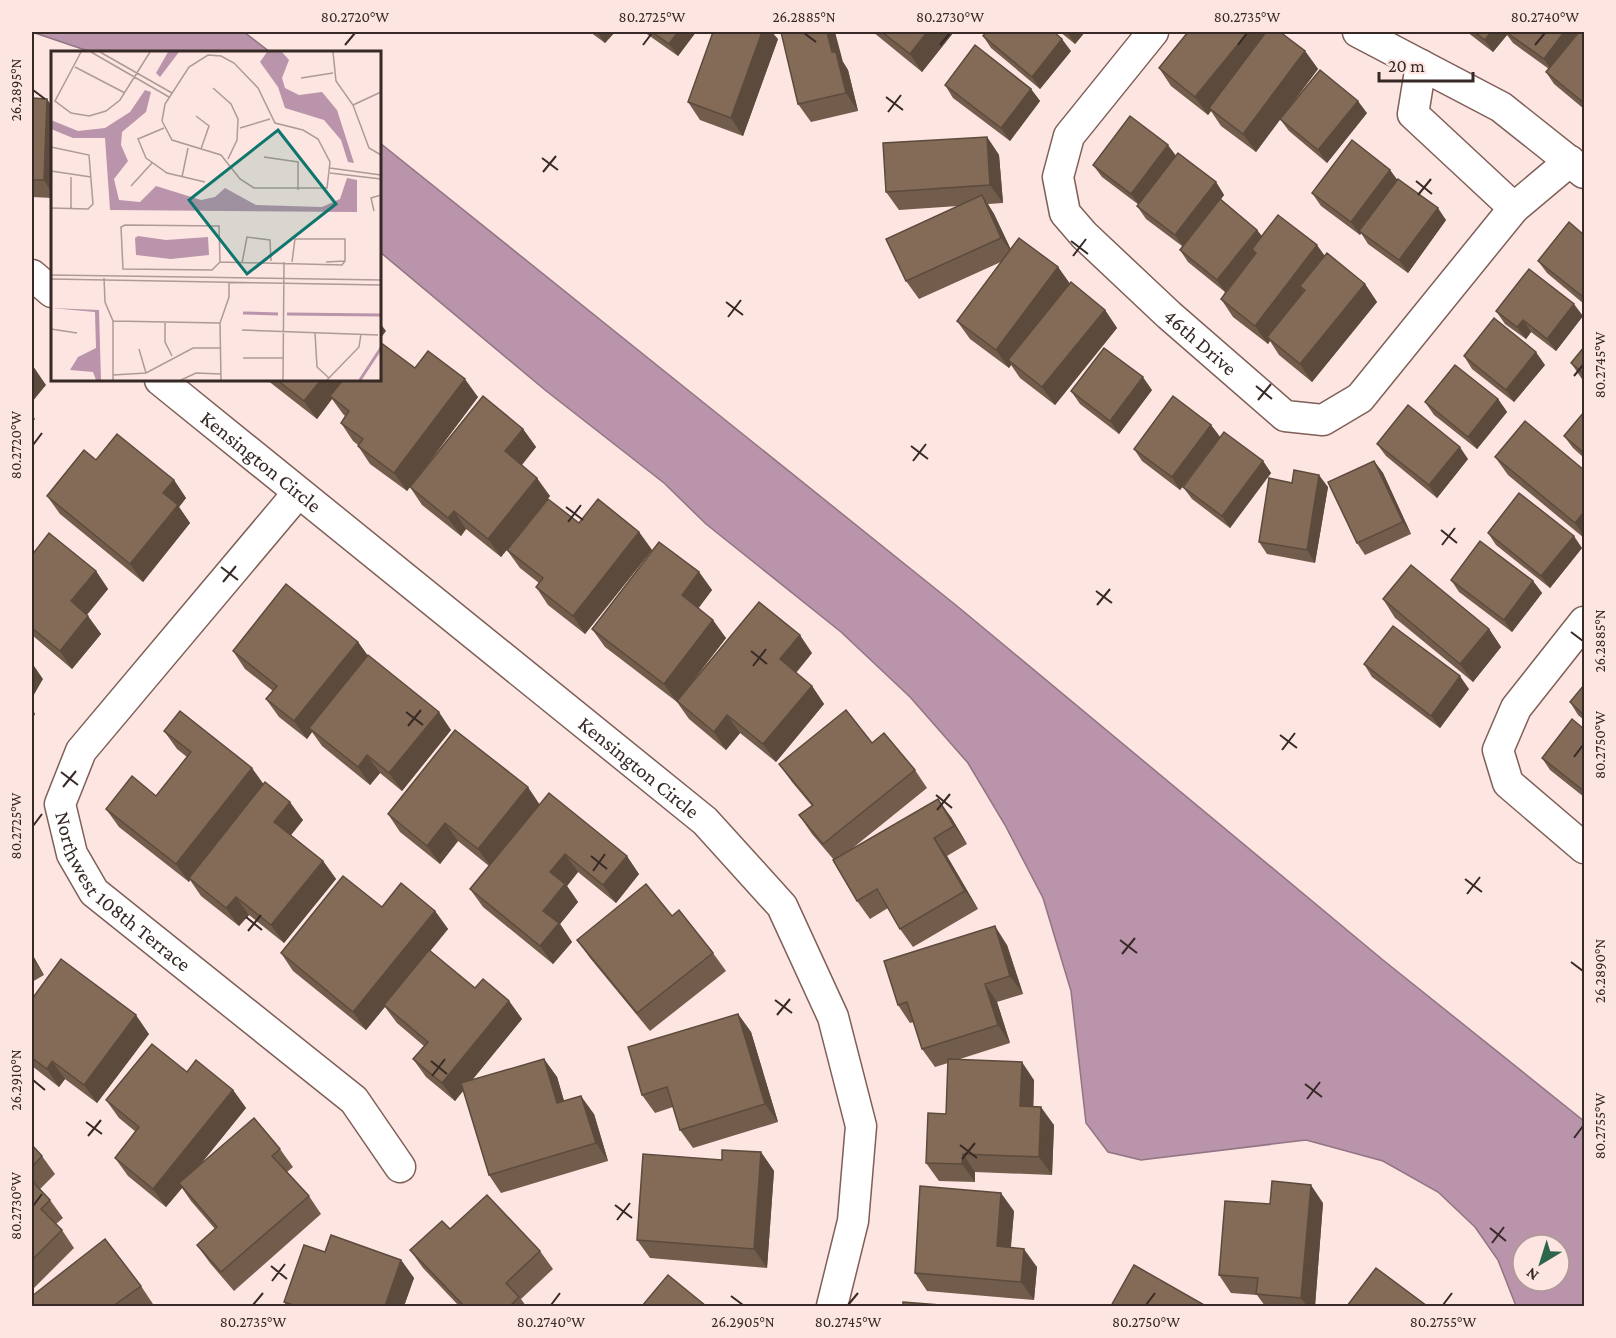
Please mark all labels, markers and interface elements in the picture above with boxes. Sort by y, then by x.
text: 80.2720°W [321,9,389,25]
text: 80.2725°W [619,9,686,25]
text: 26.2885°N [772,9,836,25]
text: 80.2730°W [916,9,984,25]
text: 80.2735°W [1214,9,1281,25]
text: 80.2740°W [1511,9,1579,25]
scale bar [1379,45,1474,83]
inset map [51,51,381,381]
text: 20 m [1388,56,1425,76]
text: 26.2895°N [8,59,24,121]
street label: 46th Drive [1159,304,1242,381]
text: 80.2745°W [1592,331,1608,398]
street label: Kensington Circle [196,406,326,518]
text: 80.2720°W [8,411,24,479]
text: 26.2885°N [1592,609,1608,673]
text: 80.2750°W [1592,711,1608,779]
street label: Kensington Circle [574,712,704,823]
text: 80.2725°W [8,792,24,859]
street label: Northwest 108th Terrace [50,809,195,977]
text: 26.2890°N [1592,939,1608,1003]
text: 26.2910°N [8,1049,24,1111]
text: 80.2755°W [1592,1093,1608,1159]
text: 80.2730°W [8,1172,24,1240]
north arrow [1511,1233,1571,1293]
text: N [1522,1264,1542,1284]
text: 80.2735°W [220,1314,287,1330]
text: 80.2740°W [517,1314,585,1330]
text: 26.2905°N [711,1314,775,1330]
text: 80.2745°W [815,1314,882,1330]
text: 80.2750°W [1112,1314,1180,1330]
text: 80.2755°W [1410,1314,1476,1330]

